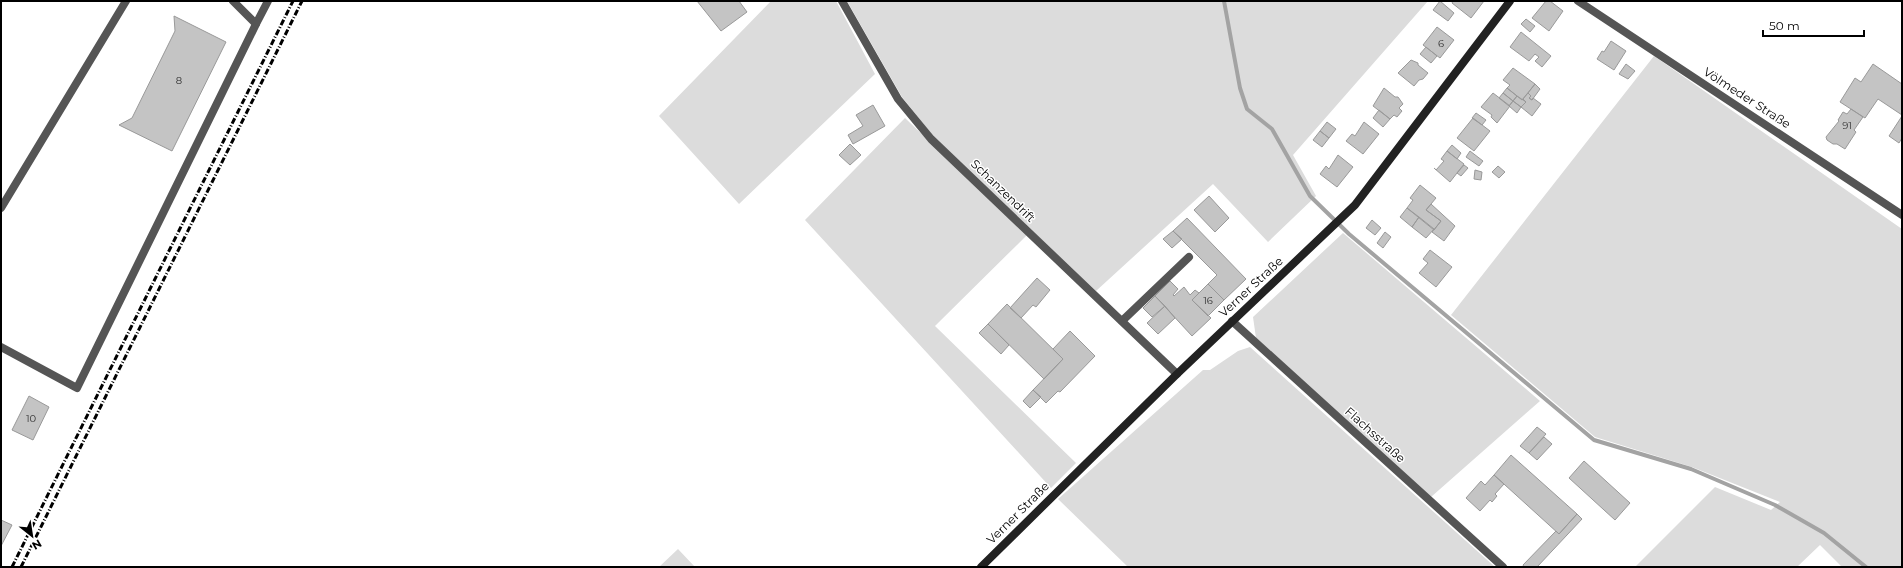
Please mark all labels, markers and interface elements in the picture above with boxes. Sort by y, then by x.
scale bar [1763,12,1864,38]
text: 50 m [1769,18,1800,33]
house number: 6 [1438,37,1444,50]
street label: Völmeder Straße [1701,64,1794,131]
house number: 8 [176,74,182,87]
house number: 91 [1842,119,1852,132]
street label: Schanzendrift [968,156,1039,225]
street label: Verner Straße [1216,253,1286,320]
house number: 16 [1203,294,1213,307]
street label: Flachsstraße [1342,404,1409,466]
house number: 10 [26,412,36,425]
street label: Verner Straße [983,478,1052,547]
north arrow [12,516,52,556]
text: N [30,536,44,553]

